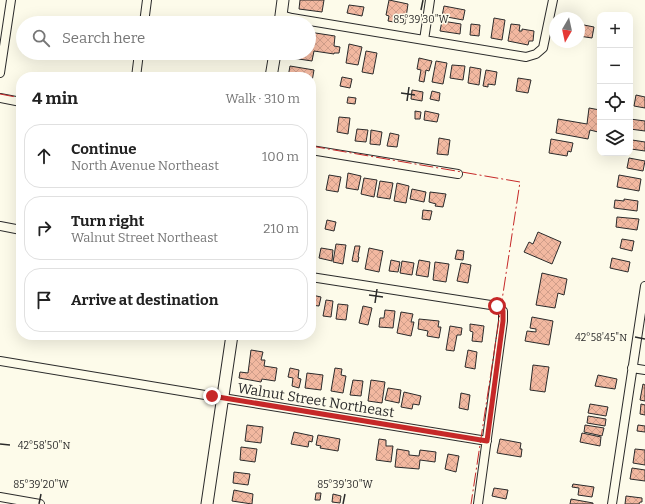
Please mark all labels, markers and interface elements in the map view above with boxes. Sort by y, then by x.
north arrow [549,12,585,48]
map controls [597,12,633,156]
button: + [597,12,633,48]
text: 85°39'30"W [393,14,450,26]
search box [16,16,316,60]
icon: search [30,27,52,49]
text: Search here [62,29,145,47]
button: − [597,48,633,84]
button: locate [597,84,633,120]
text: 4 min [32,88,78,109]
text: Walk · 310 m [226,91,300,106]
button: layers [597,120,633,156]
text: Continue [71,140,137,158]
icon: ahead [33,145,55,167]
text: 100 m [262,149,299,164]
text: North Avenue Northeast [71,158,219,173]
text: Turn right [71,212,144,230]
icon: right [33,217,55,239]
text: 210 m [263,221,299,236]
text: Walnut Street Northeast [71,230,218,245]
icon: arrive [33,289,55,311]
text: Arrive at destination [71,291,218,309]
route start [488,297,506,315]
text: 42°58'45"N [575,332,627,344]
street label: Walnut Street Northeast [236,380,395,421]
route end [203,387,221,405]
text: 42°58'50"N [18,440,70,452]
text: 85°39'20"W [13,479,69,491]
text: 85°39'30"W [317,479,374,491]

